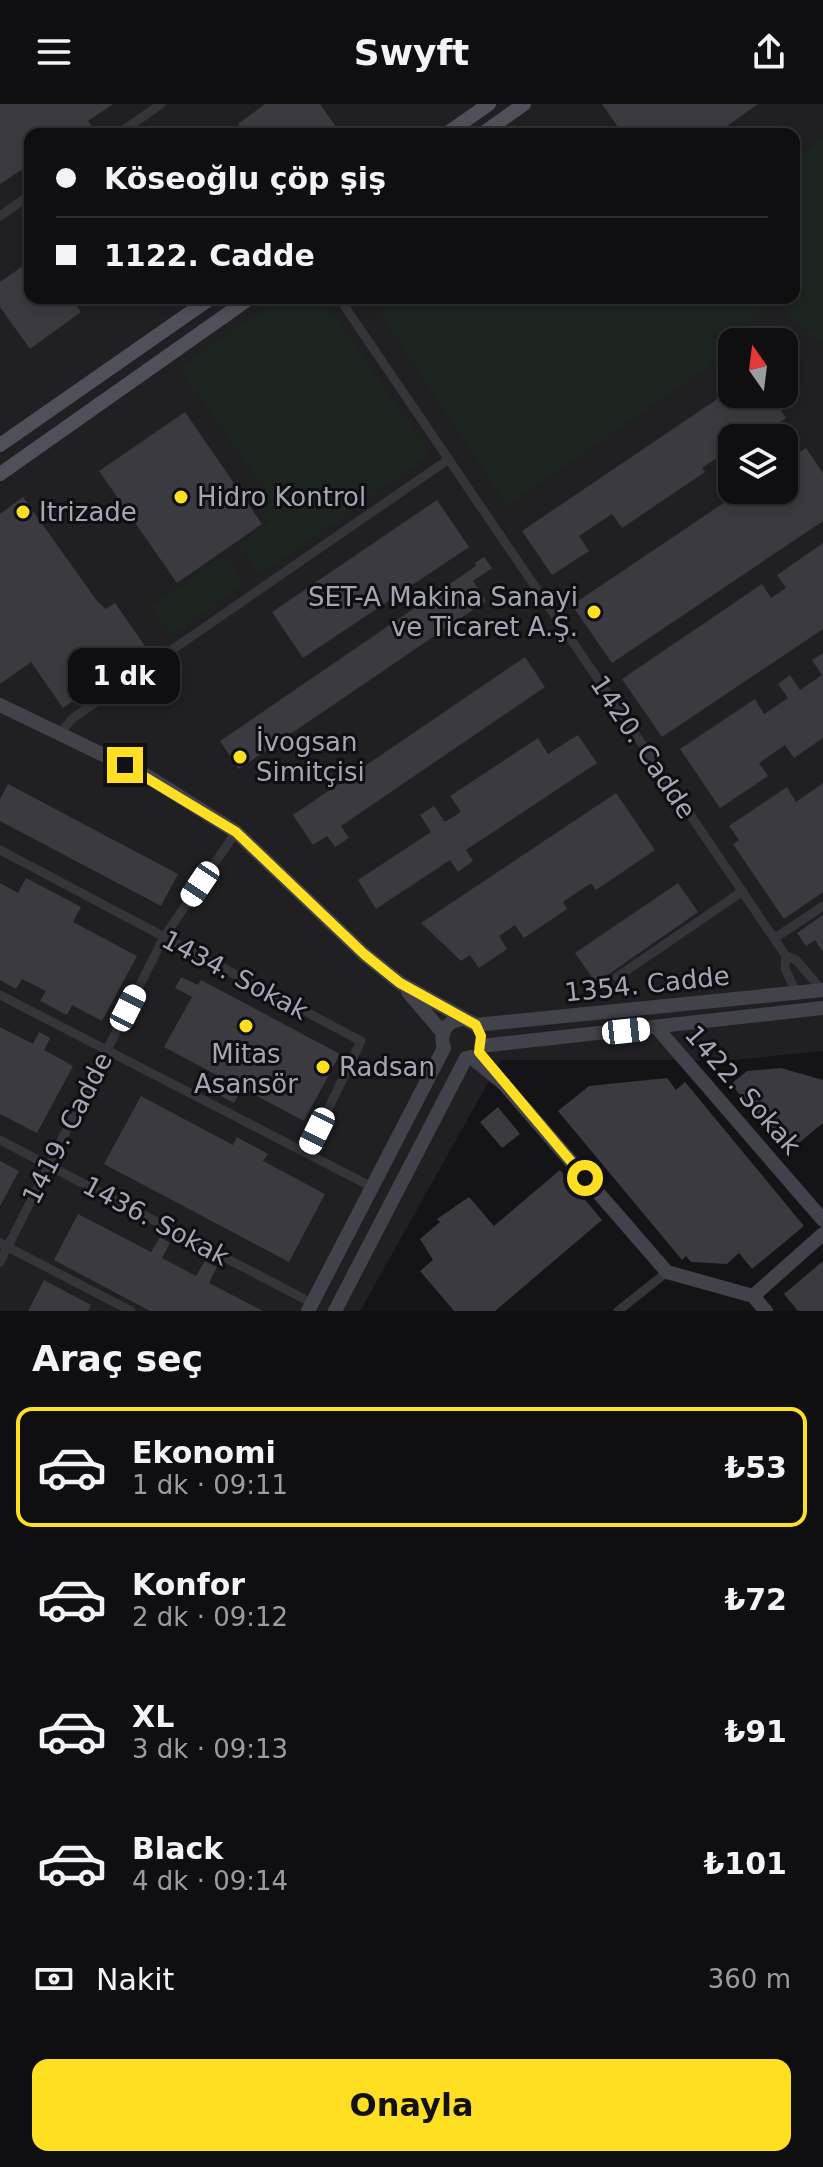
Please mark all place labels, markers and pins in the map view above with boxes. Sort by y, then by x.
place label: Hidro Kontrol [197,482,366,512]
marker: Hidro Kontrol [172,488,190,506]
place label: Itrizade [39,497,137,527]
marker: Itrizade [14,503,32,521]
place label: SET-A Makina Sanayi ve Ticaret A.Ş. [308,582,578,642]
marker: SET-A Makina Sanayi ve Ticaret A.Ş. [585,603,603,621]
place label: İvogsan Simitçisi [256,726,365,787]
marker: İvogsan Simitçisi [231,748,249,766]
marker: Mitas Asansör [237,1017,255,1035]
place label: Mitas Asansör [194,1039,298,1099]
place label: Radsan [339,1052,435,1082]
marker: Radsan [314,1058,332,1076]

